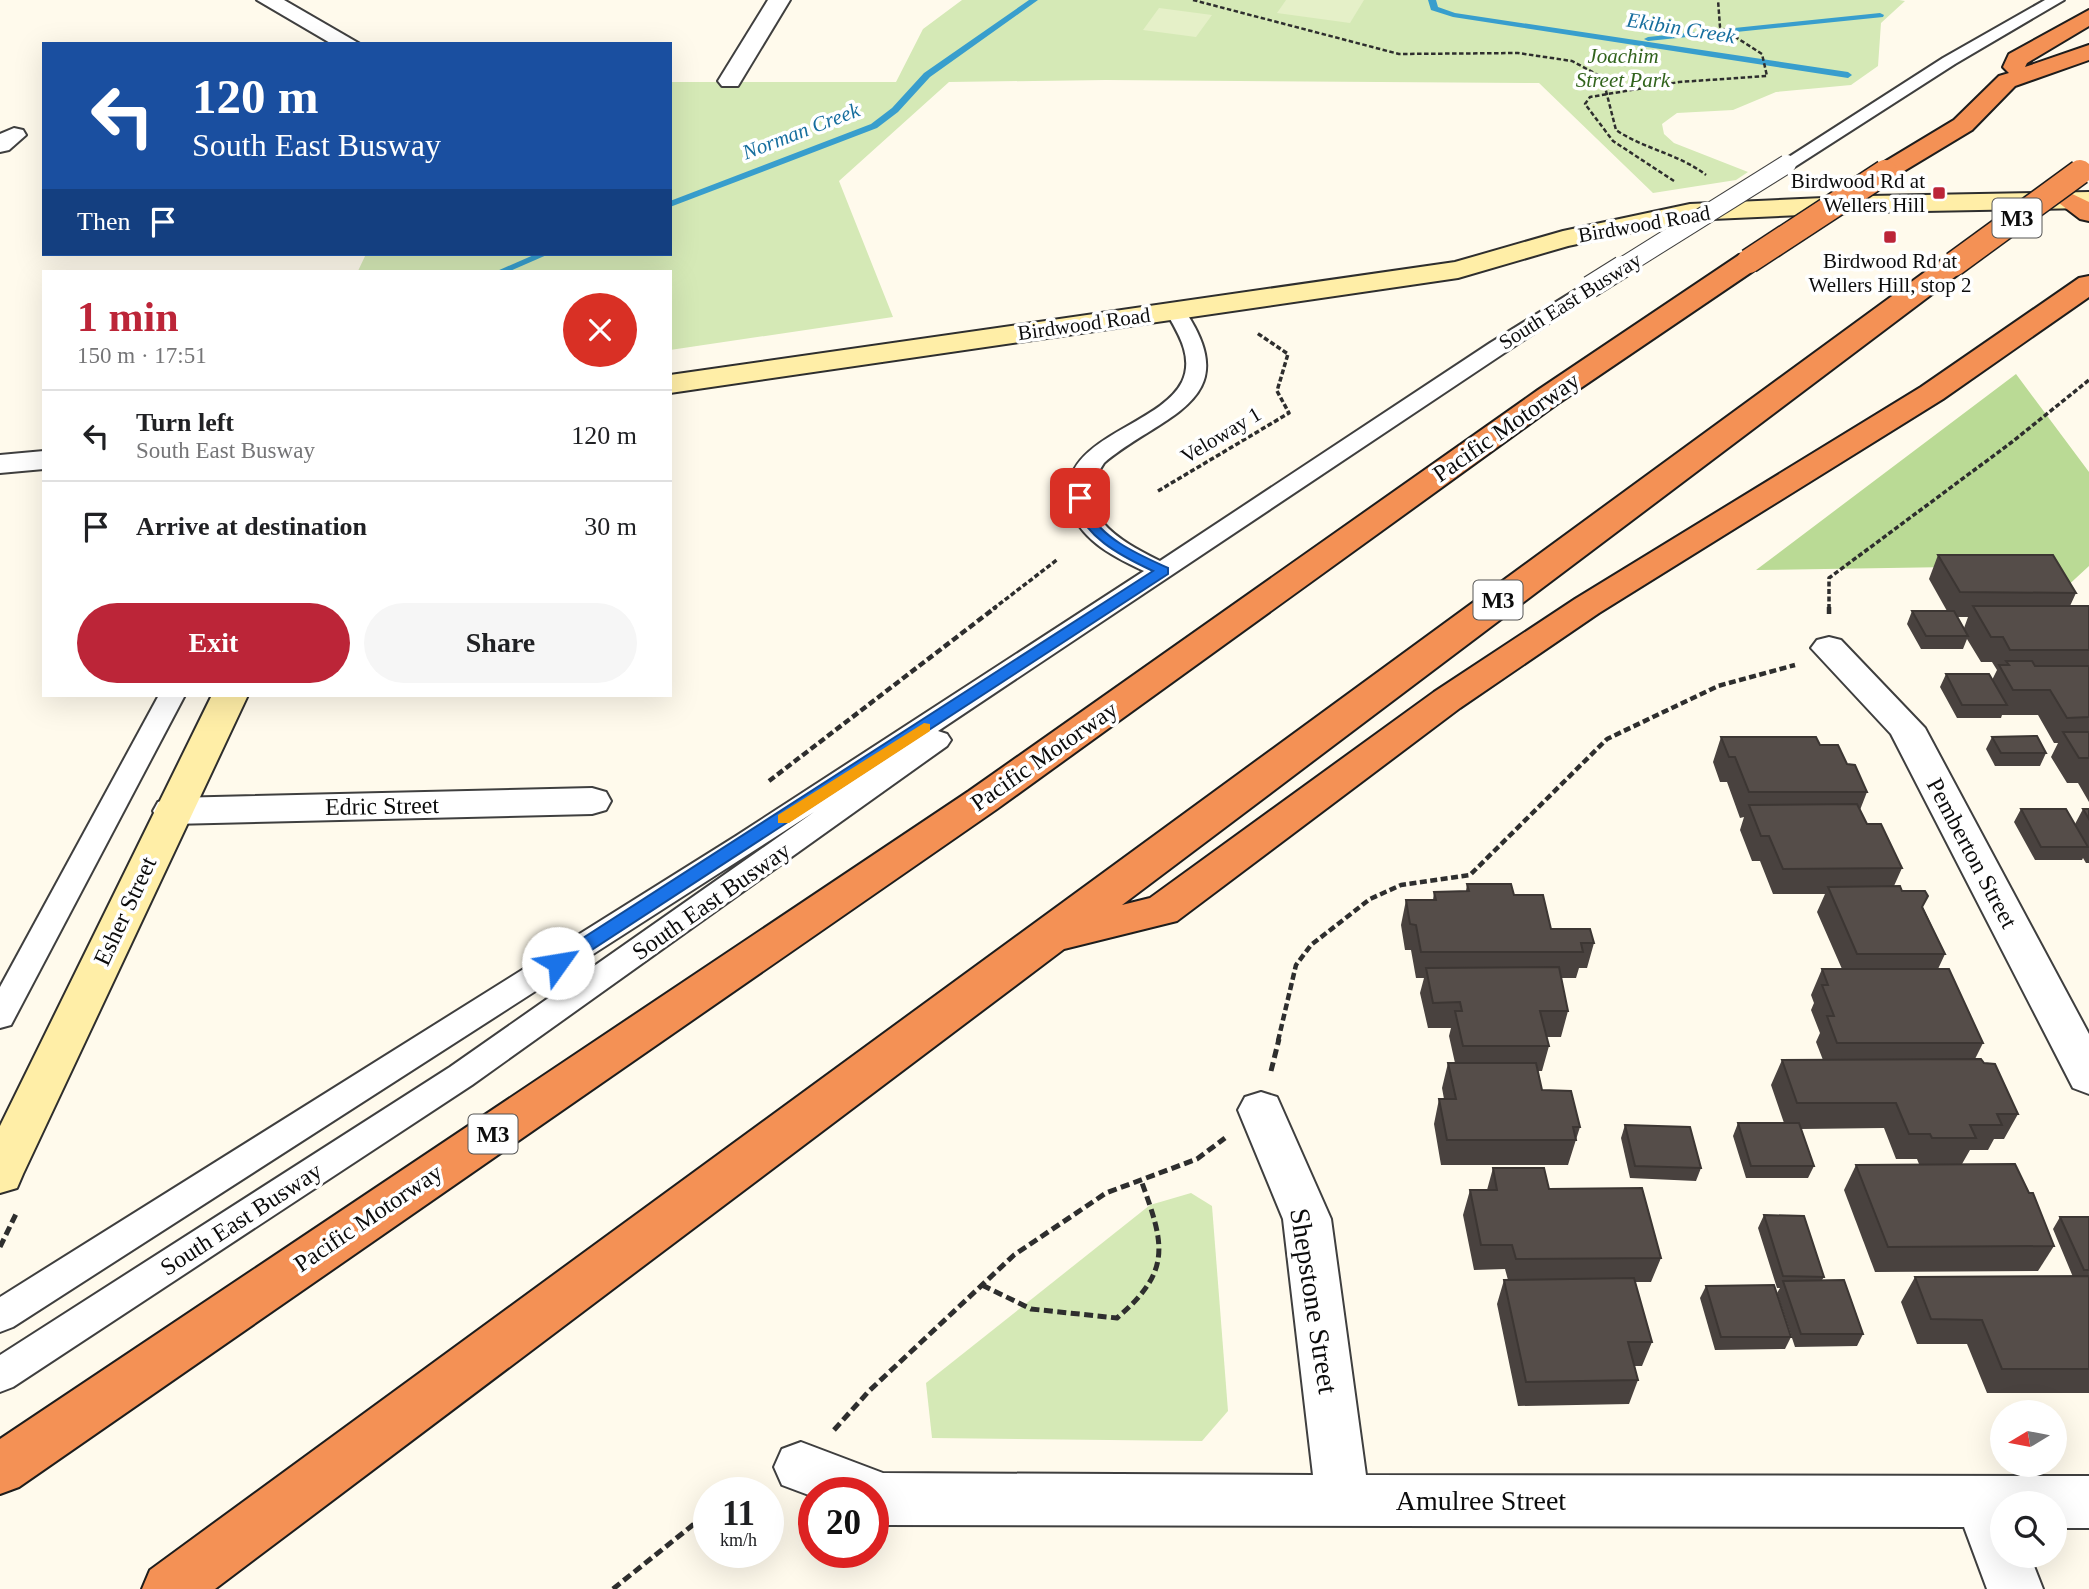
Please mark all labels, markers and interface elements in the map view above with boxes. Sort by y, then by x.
water label: Ekibin Creek [1624,7,1738,49]
park label: Joachim Street Park [1576,44,1671,92]
text: 120 m [192,69,319,124]
icon: left [77,70,168,161]
water label: Norman Creek [738,97,864,165]
text: South East Busway [192,127,441,163]
place label: Birdwood Rd at Wellers Hill [1791,169,1925,217]
marker: Birdwood Rd at Wellers Hill [1931,185,1947,201]
road number: M3 [1993,198,2042,238]
street label: Birdwood Road [1576,200,1712,247]
icon: arrive [144,203,182,241]
text: Then [77,207,130,236]
marker: Birdwood Rd at Wellers Hill, stop 2 [1882,229,1898,245]
street label: South East Busway [1494,247,1646,354]
place label: Birdwood Rd at Wellers Hill, stop 2 [1809,249,1971,297]
button: close [563,293,637,367]
text: 1 min [77,294,179,340]
street label: Birdwood Road [1016,303,1152,345]
text: 150 m · 17:51 [77,343,207,368]
street label: Pacific Motorway [1428,367,1584,487]
street label: Veloway 1 [1177,402,1265,468]
text: Turn left [136,408,234,437]
icon: left [77,417,115,455]
text: 120 m [571,421,637,450]
text: South East Busway [136,438,315,463]
pin [1050,468,1110,528]
icon: arrive [1061,479,1099,517]
icon: arrive [77,508,115,546]
text: Arrive at destination [136,512,367,541]
text: 30 m [584,512,637,541]
road number: M3 [1474,580,1522,620]
button: Exit [77,603,350,683]
button: Share [364,603,637,683]
street label: Pacific Motorway [966,696,1122,816]
street label: Pemberton Street [1922,774,2023,933]
street label: Edric Street [325,792,440,820]
street label: South East Busway [627,837,795,965]
street label: Esher Street [89,852,162,969]
position arrow [521,926,595,1000]
road number: M3 [468,1114,518,1154]
street label: South East Busway [156,1157,326,1281]
street label: Pacific Motorway [289,1159,447,1277]
street label: Shepstone Street [1284,1206,1344,1396]
north arrow [1990,1400,2067,1477]
map controls [1990,1400,2067,1568]
speed limit sign: 20 [798,1477,889,1568]
street label: Amulree Street [1396,1485,1566,1516]
button: search [1990,1491,2067,1568]
text: 11 [722,1494,755,1533]
text: km/h [720,1530,757,1550]

